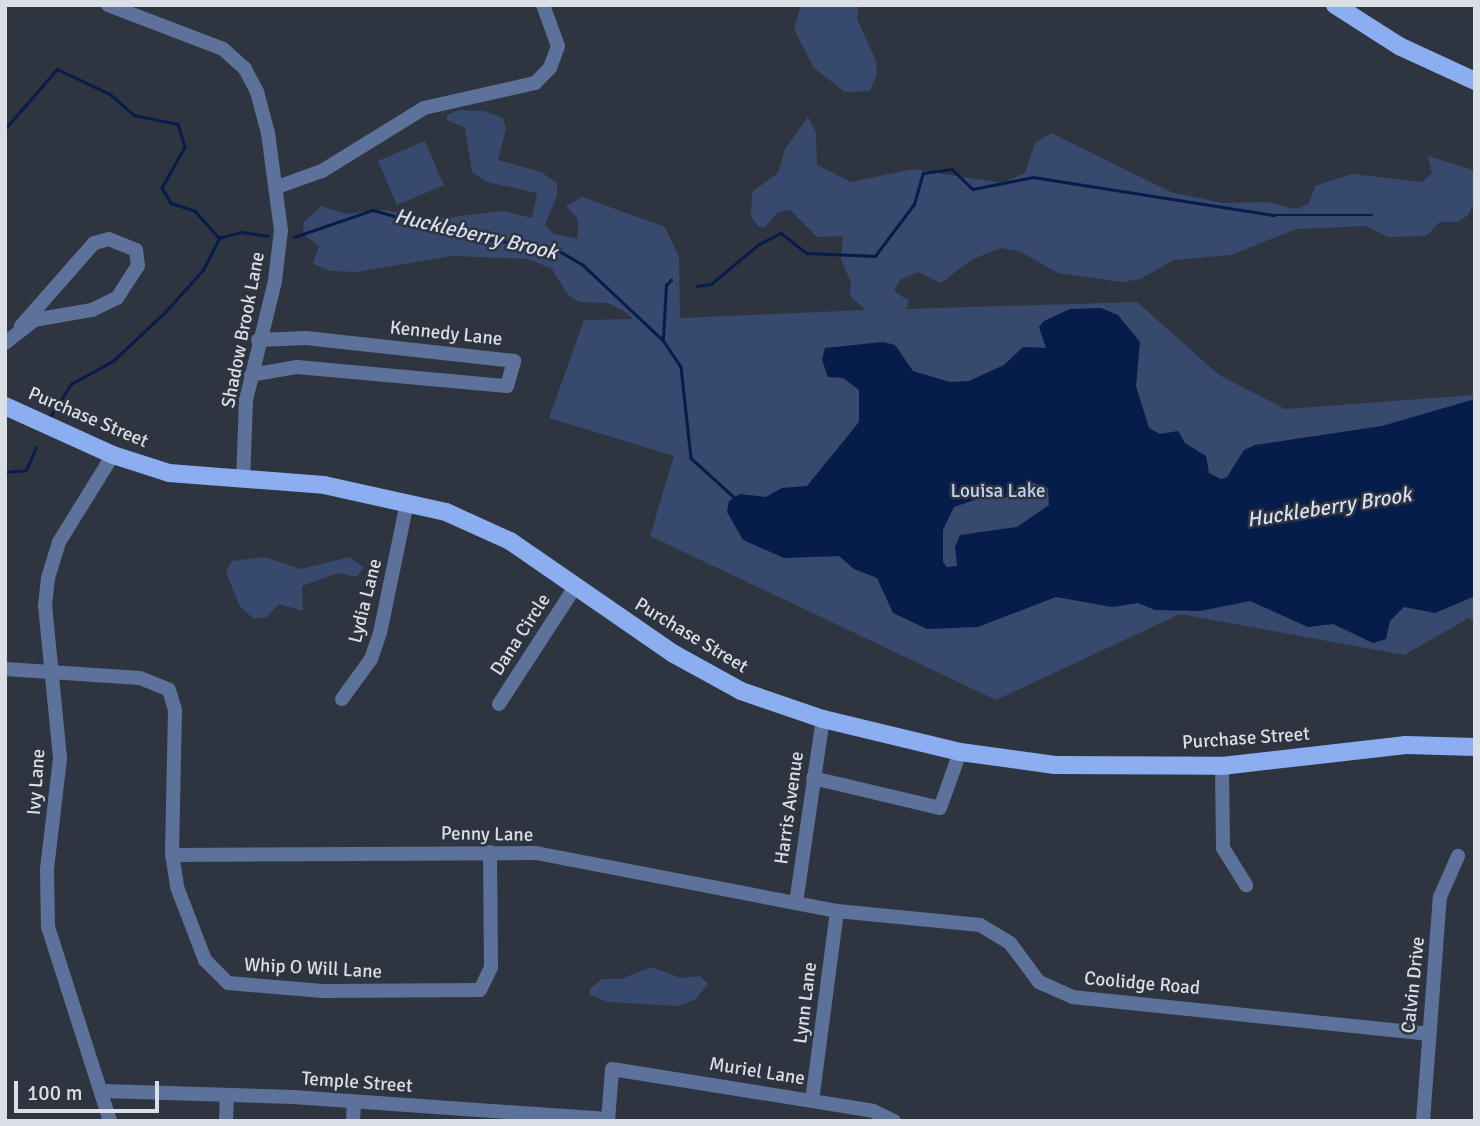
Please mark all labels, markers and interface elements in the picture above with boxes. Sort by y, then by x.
water label: Huckleberry Brook [392,203,560,265]
street label: Shadow Brook Lane [218,250,270,410]
street label: Kennedy Lane [389,317,503,351]
street label: Purchase Street [25,383,151,453]
park label: Louisa Lake [951,481,1045,503]
water label: Huckleberry Brook [1245,482,1413,532]
street label: Lydia Lane [345,557,387,645]
street label: Dana Circle [486,590,556,680]
street label: Purchase Street [630,593,752,679]
street label: Purchase Street [1181,723,1311,755]
street label: Ivy Lane [23,748,51,816]
street label: Harris Avenue [771,750,809,866]
street label: Penny Lane [441,823,533,847]
street label: Calvin Drive [1398,936,1430,1034]
street label: Whip O Will Lane [243,954,383,984]
street label: Lynn Lane [790,961,822,1045]
street label: Coolidge Road [1083,968,1201,1000]
street label: Muriel Lane [707,1053,807,1091]
scale bar [18,1066,163,1110]
street label: Temple Street [301,1068,413,1098]
text: 100 m [27,1080,82,1106]

